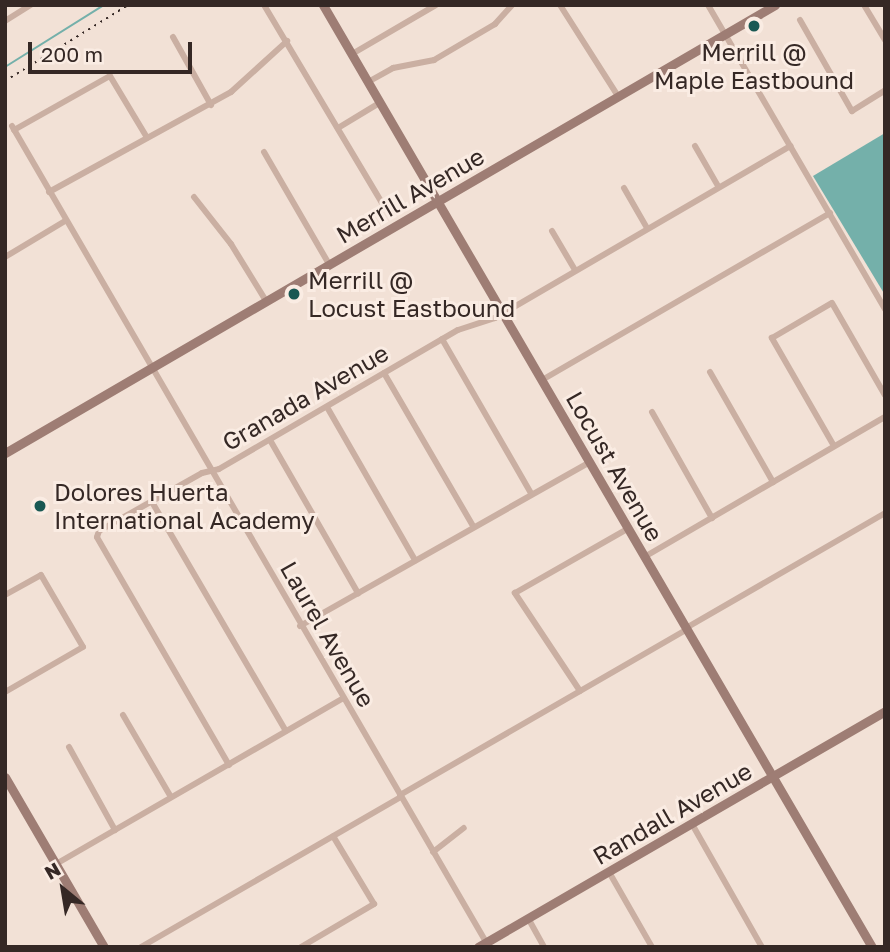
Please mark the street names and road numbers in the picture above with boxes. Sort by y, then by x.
street label: Merrill Avenue [331,141,489,249]
street label: Granada Avenue [217,338,393,456]
street label: Locust Avenue [560,386,670,546]
street label: Laurel Avenue [275,556,381,712]
street label: Randall Avenue [587,756,757,870]

